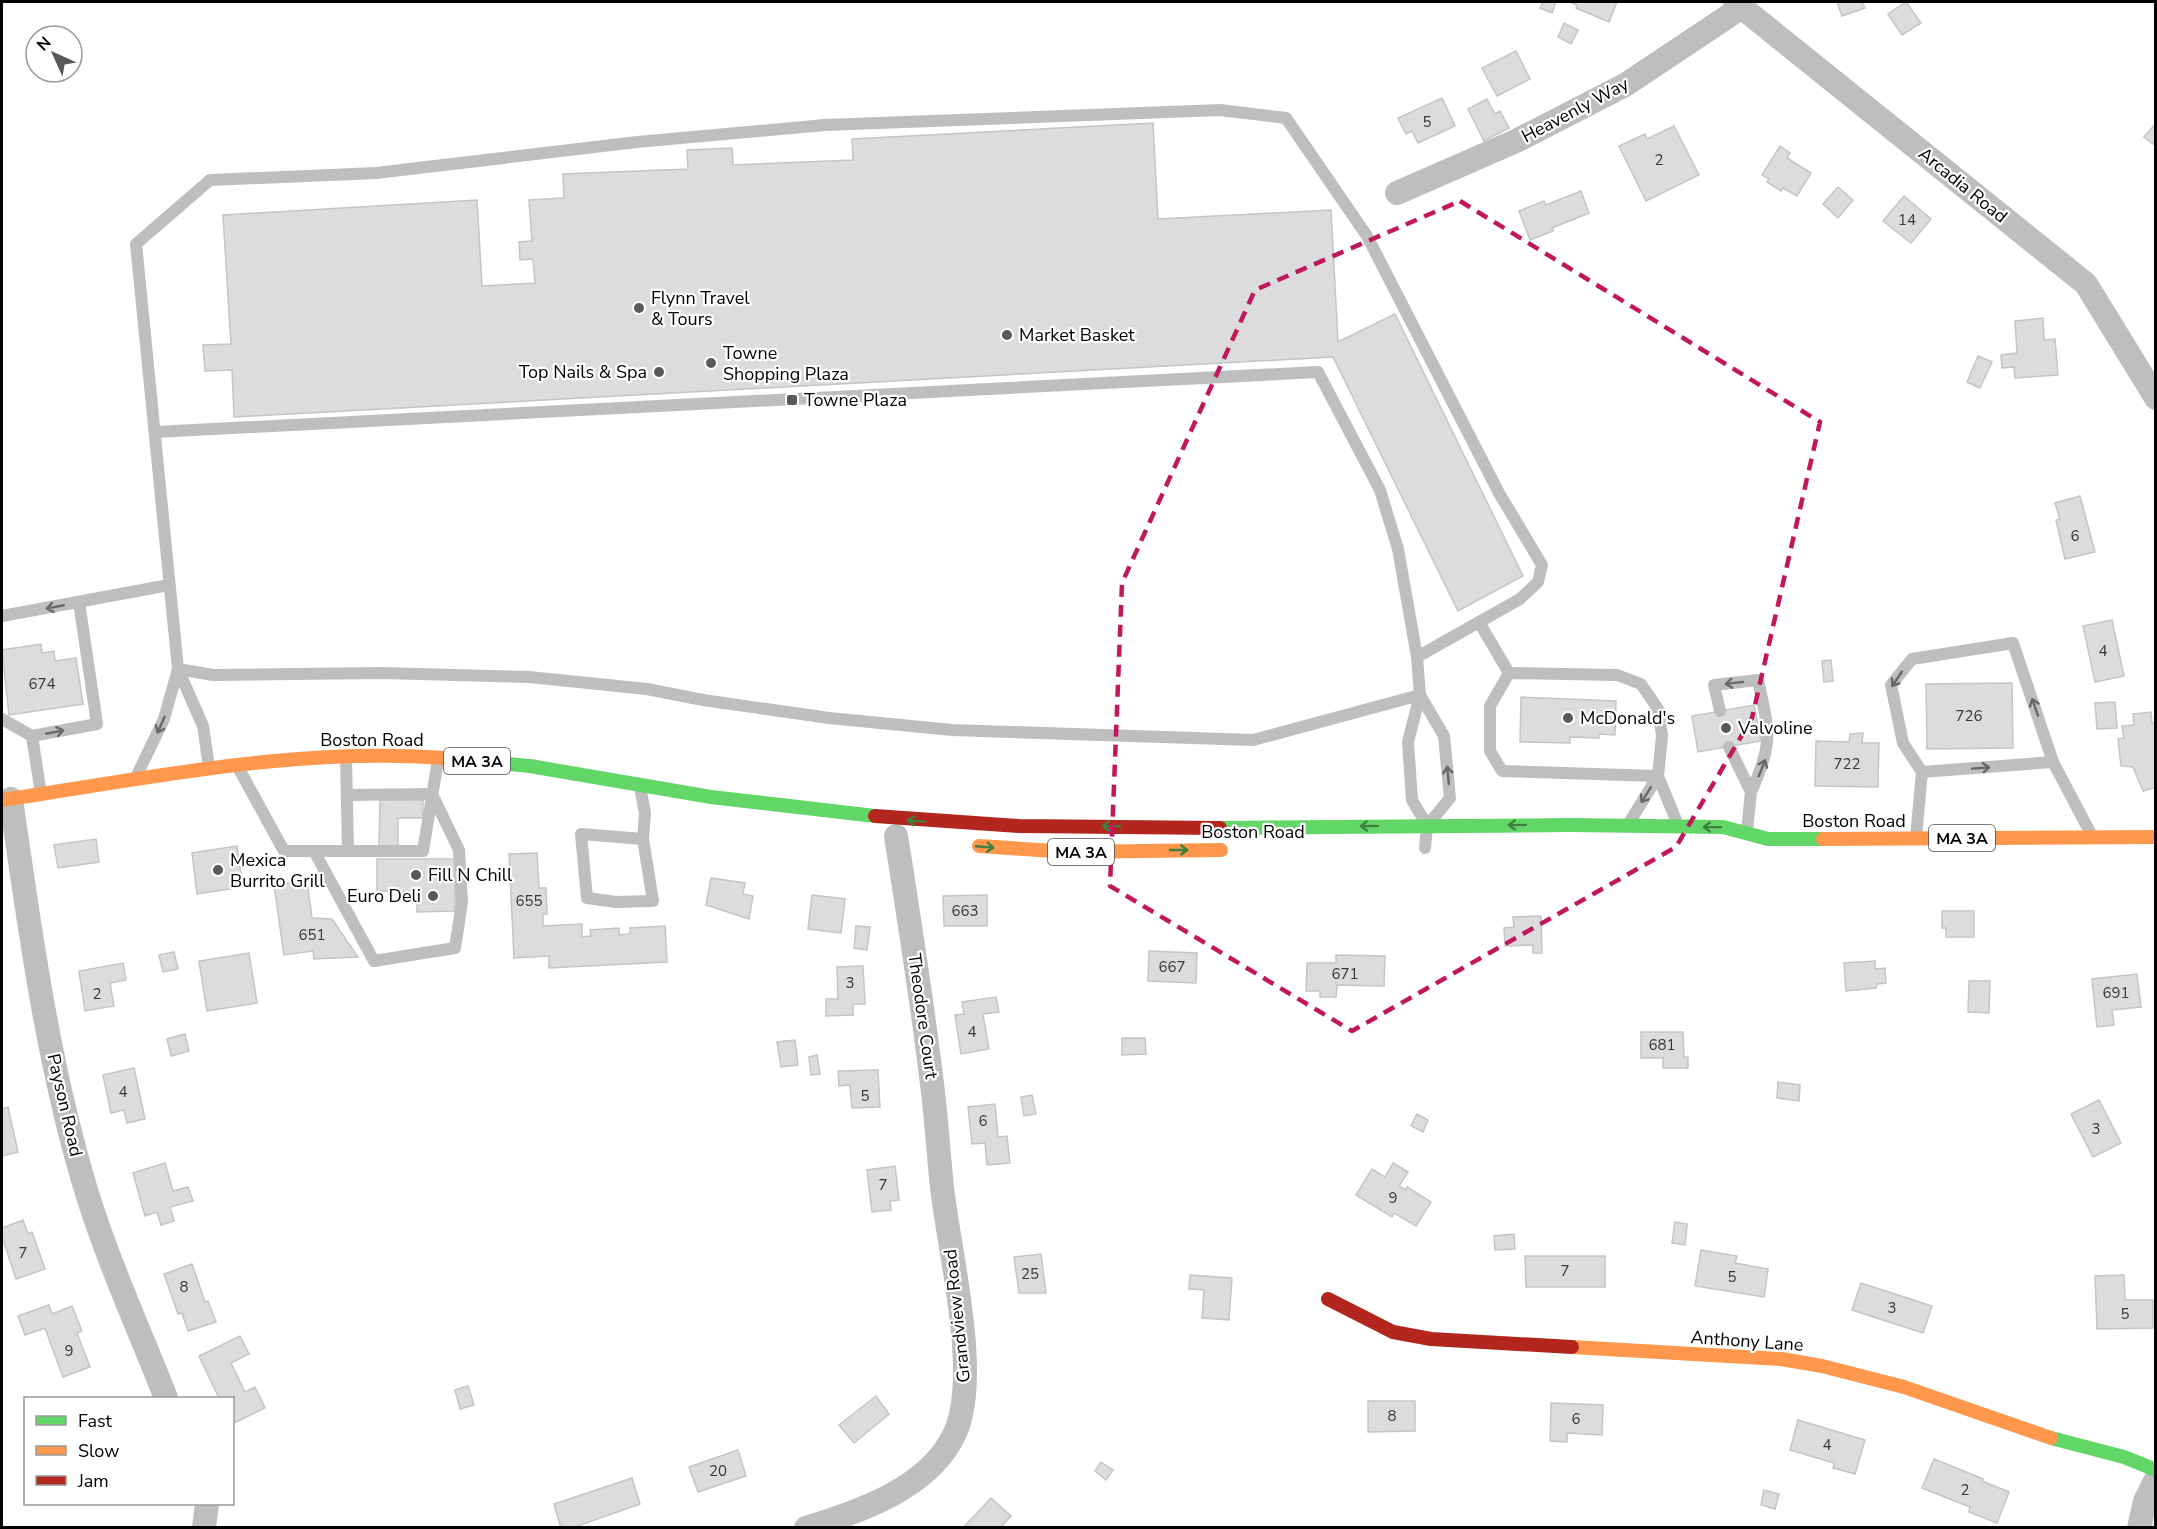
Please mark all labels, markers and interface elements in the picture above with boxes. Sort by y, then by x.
north arrow [24,24,84,84]
text: N [32,32,56,56]
street label: Heavenly Way [1517,71,1633,148]
house number: 5 [1422,112,1432,132]
street label: Arcadia Road [1913,142,2013,228]
house number: 2 [1654,150,1664,170]
house number: 14 [1898,210,1916,230]
place label: Flynn Travel & Tours [651,286,750,331]
marker: Flynn Travel & Tours [632,301,646,315]
place label: Market Basket [1019,323,1135,347]
marker: Market Basket [1000,328,1014,342]
place label: Towne Shopping Plaza [723,341,849,386]
marker: Towne Shopping Plaza [704,356,718,370]
place label: Top Nails & Spa [519,360,647,384]
marker: Top Nails & Spa [652,365,666,379]
place label: Towne Plaza [804,388,907,412]
marker: Towne Plaza [785,393,799,407]
house number: 6 [2070,526,2080,546]
one-way arrow [45,602,65,613]
house number: 4 [2098,641,2108,661]
one-way arrow [1891,671,1904,688]
house number: 674 [28,674,56,694]
one-way arrow [1724,678,1744,689]
one-way arrow [2028,698,2039,717]
place label: McDonald's [1580,706,1675,730]
house number: 726 [1955,706,1983,726]
marker: McDonald's [1561,711,1575,725]
one-way arrow [155,715,166,733]
place label: Valvoline [1737,716,1812,740]
marker: Valvoline [1719,721,1733,735]
one-way arrow [45,726,64,737]
street label: Boston Road [320,728,424,752]
road number: MA 3A [444,748,510,774]
house number: 722 [1833,754,1861,774]
one-way arrow [1757,759,1768,778]
one-way arrow [1970,762,1990,773]
one-way arrow [1442,766,1453,786]
one-way arrow [1639,786,1651,803]
street label: Boston Road [1802,809,1906,833]
one-way arrow [907,815,926,826]
one-way arrow [1507,819,1527,831]
one-way arrow [1101,820,1121,832]
street label: Boston Road [1201,820,1305,844]
one-way arrow [1359,820,1379,832]
one-way arrow [1702,821,1722,833]
road number: MA 3A [1929,825,1995,851]
road number: MA 3A [1048,839,1114,865]
one-way arrow [974,842,994,853]
one-way arrow [1169,844,1189,856]
place label: Mexica Burrito Grill [230,848,325,893]
marker: Mexica Burrito Grill [211,863,225,877]
place label: Fill N Chill [428,863,513,887]
marker: Fill N Chill [409,868,423,882]
place label: Euro Deli [347,884,421,908]
marker: Euro Deli [426,889,440,903]
house number: 655 [515,891,543,911]
house number: 663 [951,901,979,921]
house number: 651 [298,925,326,945]
street label: Theodore Court [902,952,944,1081]
house number: 667 [1158,957,1186,977]
house number: 671 [1331,964,1359,984]
house number: 3 [845,973,855,993]
house number: 691 [2102,983,2130,1003]
house number: 2 [92,984,102,1004]
house number: 4 [967,1022,977,1042]
house number: 681 [1648,1035,1676,1055]
street label: Payson Road [42,1051,88,1159]
house number: 4 [118,1082,128,1102]
house number: 5 [860,1086,870,1106]
house number: 6 [978,1111,988,1131]
house number: 3 [2091,1119,2101,1139]
house number: 7 [878,1175,888,1195]
house number: 9 [1388,1188,1398,1208]
house number: 7 [18,1243,28,1263]
street label: Grandview Road [938,1248,976,1384]
house number: 7 [1560,1261,1570,1281]
house number: 25 [1021,1264,1039,1284]
house number: 5 [1727,1267,1737,1287]
house number: 8 [179,1277,189,1297]
house number: 3 [1887,1298,1897,1318]
house number: 5 [2120,1304,2130,1324]
street label: Anthony Lane [1690,1325,1804,1357]
house number: 9 [64,1341,74,1361]
legend [24,1397,234,1505]
house number: 8 [1387,1406,1397,1426]
text: Fast [78,1409,113,1433]
house number: 6 [1571,1409,1581,1429]
house number: 4 [1822,1435,1832,1455]
text: Slow [78,1439,119,1463]
house number: 20 [709,1461,727,1481]
text: Jam [77,1469,109,1493]
house number: 2 [1960,1480,1970,1500]

